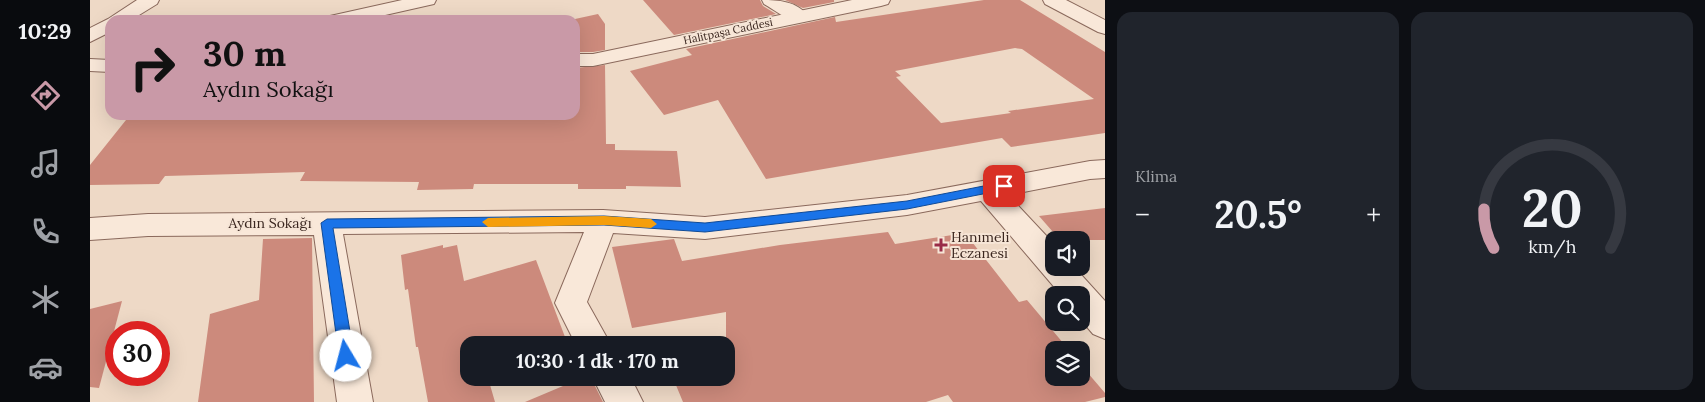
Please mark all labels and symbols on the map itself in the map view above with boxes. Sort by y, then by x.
street label: Halitpaşa Caddesi [682,15,774,47]
pin [983,165,1025,207]
street label: Aydın Sokağı [227,214,312,232]
place label: Hanımeli Eczanesi [951,228,1009,262]
marker: Hanımeli Eczanesi [935,239,947,251]
speed limit sign: 30 [105,321,170,386]
position arrow [319,329,371,381]

